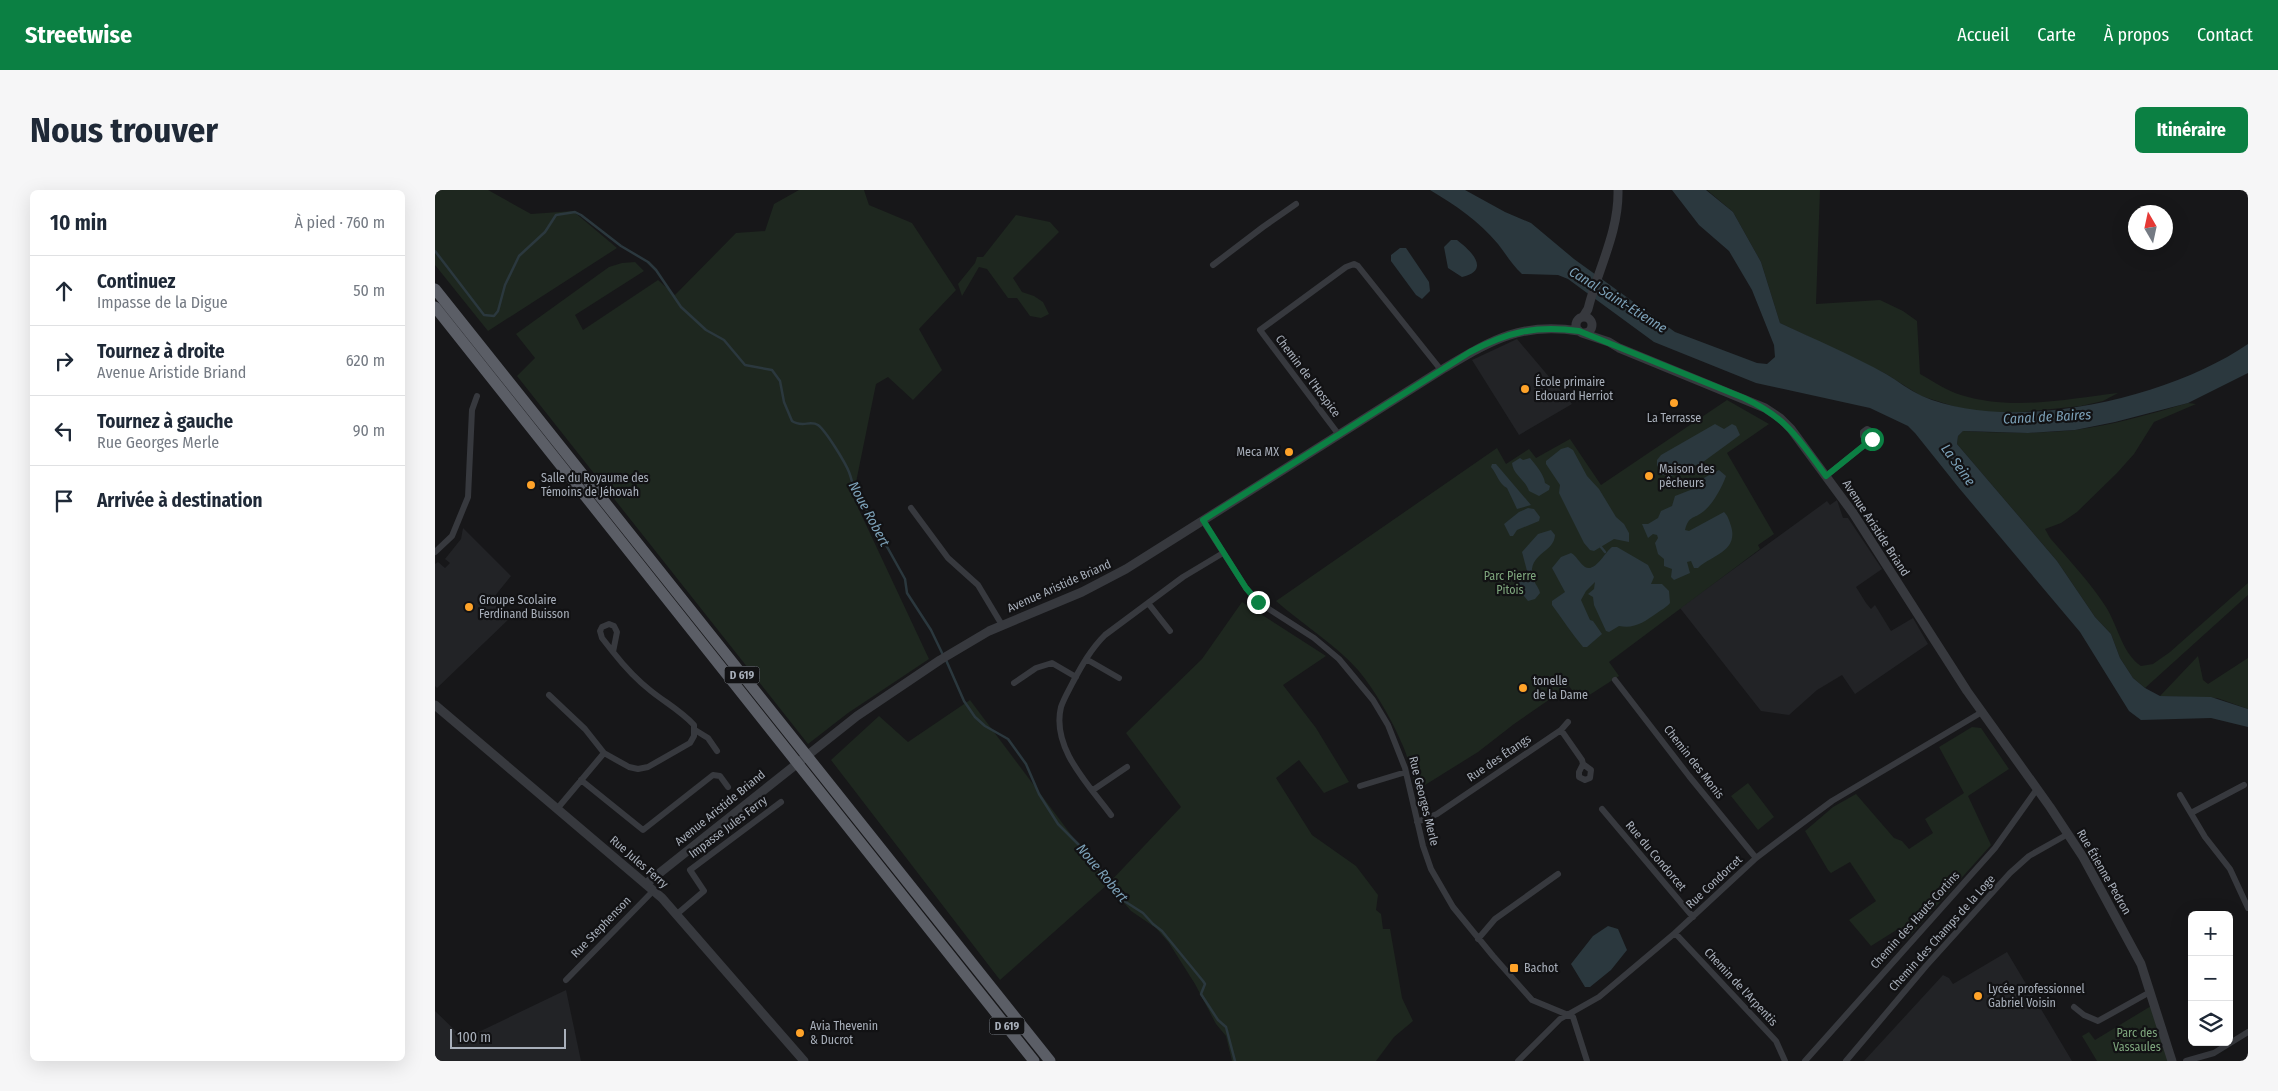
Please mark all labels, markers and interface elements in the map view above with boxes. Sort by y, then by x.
text: Streetwise [25,21,132,49]
text: Accueil [1957,24,2009,46]
text: Carte [2037,24,2076,46]
text: À propos [2104,24,2169,46]
text: Contact [2197,24,2253,46]
button: Itinéraire [2135,107,2248,153]
text: Nous trouver [30,109,218,151]
north arrow [2128,205,2173,250]
text: 10 min [50,210,107,236]
text: À pied · 760 m [294,213,385,232]
water label: Canal Saint-Etienne [1566,263,1670,337]
text: Continuez [97,270,176,293]
icon: ahead [50,277,78,305]
text: 50 m [353,281,385,300]
text: Impasse de la Digue [97,293,228,312]
street label: Chemin de l'Hospice [1273,332,1343,420]
text: Tournez à droite [97,340,225,363]
icon: right [50,347,78,375]
text: 620 m [346,351,385,370]
text: Avenue Aristide Briand [97,363,246,382]
place label: École primaire Edouard Herriot [1535,374,1613,403]
marker: École primaire Edouard Herriot [1519,383,1531,395]
marker: La Terrasse [1668,397,1680,409]
water label: Canal de Baires [2002,406,2092,428]
text: Tournez à gauche [97,410,233,433]
place label: La Terrasse [1647,411,1701,425]
icon: left [50,417,78,445]
text: 90 m [353,421,385,440]
route start [1861,428,1884,451]
text: Rue Georges Merle [97,433,219,452]
water label: La Seine [1937,441,1979,489]
place label: Meca MX [1236,445,1279,459]
marker: Meca MX [1283,446,1295,458]
place label: Maison des pêcheurs [1659,462,1715,490]
marker: Maison des pêcheurs [1643,470,1655,482]
place label: Salle du Royaume des Témoins de Jéhovah [541,471,649,499]
street label: Avenue Aristide Briand [1840,477,1912,579]
marker: Salle du Royaume des Témoins de Jéhovah [525,479,537,491]
water label: Noue Robert [845,479,893,550]
icon: arrive [50,487,78,515]
text: Arrivée à destination [97,489,263,512]
street label: Avenue Aristide Briand [1005,557,1113,615]
park label: Parc Pierre Pitois [1484,569,1536,597]
route end [1247,591,1270,614]
place label: Groupe Scolaire Ferdinand Buisson [479,593,569,621]
marker: Groupe Scolaire Ferdinand Buisson [463,601,475,613]
road number: D 619 [725,666,759,684]
place label: tonelle de la Dame [1533,674,1588,702]
marker: tonelle de la Dame [1517,682,1529,694]
street label: Chemin des Monis [1661,723,1727,801]
street label: Rue des Étangs [1464,731,1534,785]
street label: Rue Georges Merle [1406,755,1442,847]
street label: Avenue Aristide Briand [672,767,768,849]
street label: Impasse Jules Ferry [686,793,770,861]
street label: Rue du Condorcet [1623,818,1689,894]
street label: Rue Étienne Pedron [2074,826,2135,917]
street label: Rue Jules Ferry [607,833,671,892]
water label: Noue Robert [1073,840,1132,906]
street label: Rue Condorcet [1683,852,1745,911]
street label: Chemin des Hauts Cortins [1868,869,1962,971]
street label: Chemin des Champs de la Loge [1886,872,1998,994]
street label: Rue Stephenson [568,893,634,961]
map controls [2188,911,2233,1046]
button: + [2188,911,2233,956]
street label: Chemin de l'Arpentis [1701,945,1781,1029]
button: − [2188,956,2233,1001]
place label: Bachot [1524,961,1558,975]
marker: Bachot [1508,962,1520,974]
place label: Lycée professionnel Gabriel Voisin [1988,982,2085,1010]
marker: Lycée professionnel Gabriel Voisin [1972,990,1984,1002]
button: layers [2188,1001,2233,1046]
road number: D 619 [989,1018,1025,1034]
place label: Avia Thevenin & Ducrot [810,1019,878,1047]
scale bar [450,1026,566,1049]
park label: Parc des Vassaules [2113,1026,2161,1054]
marker: Avia Thevenin & Ducrot [794,1027,806,1039]
text: 100 m [457,1029,491,1046]

